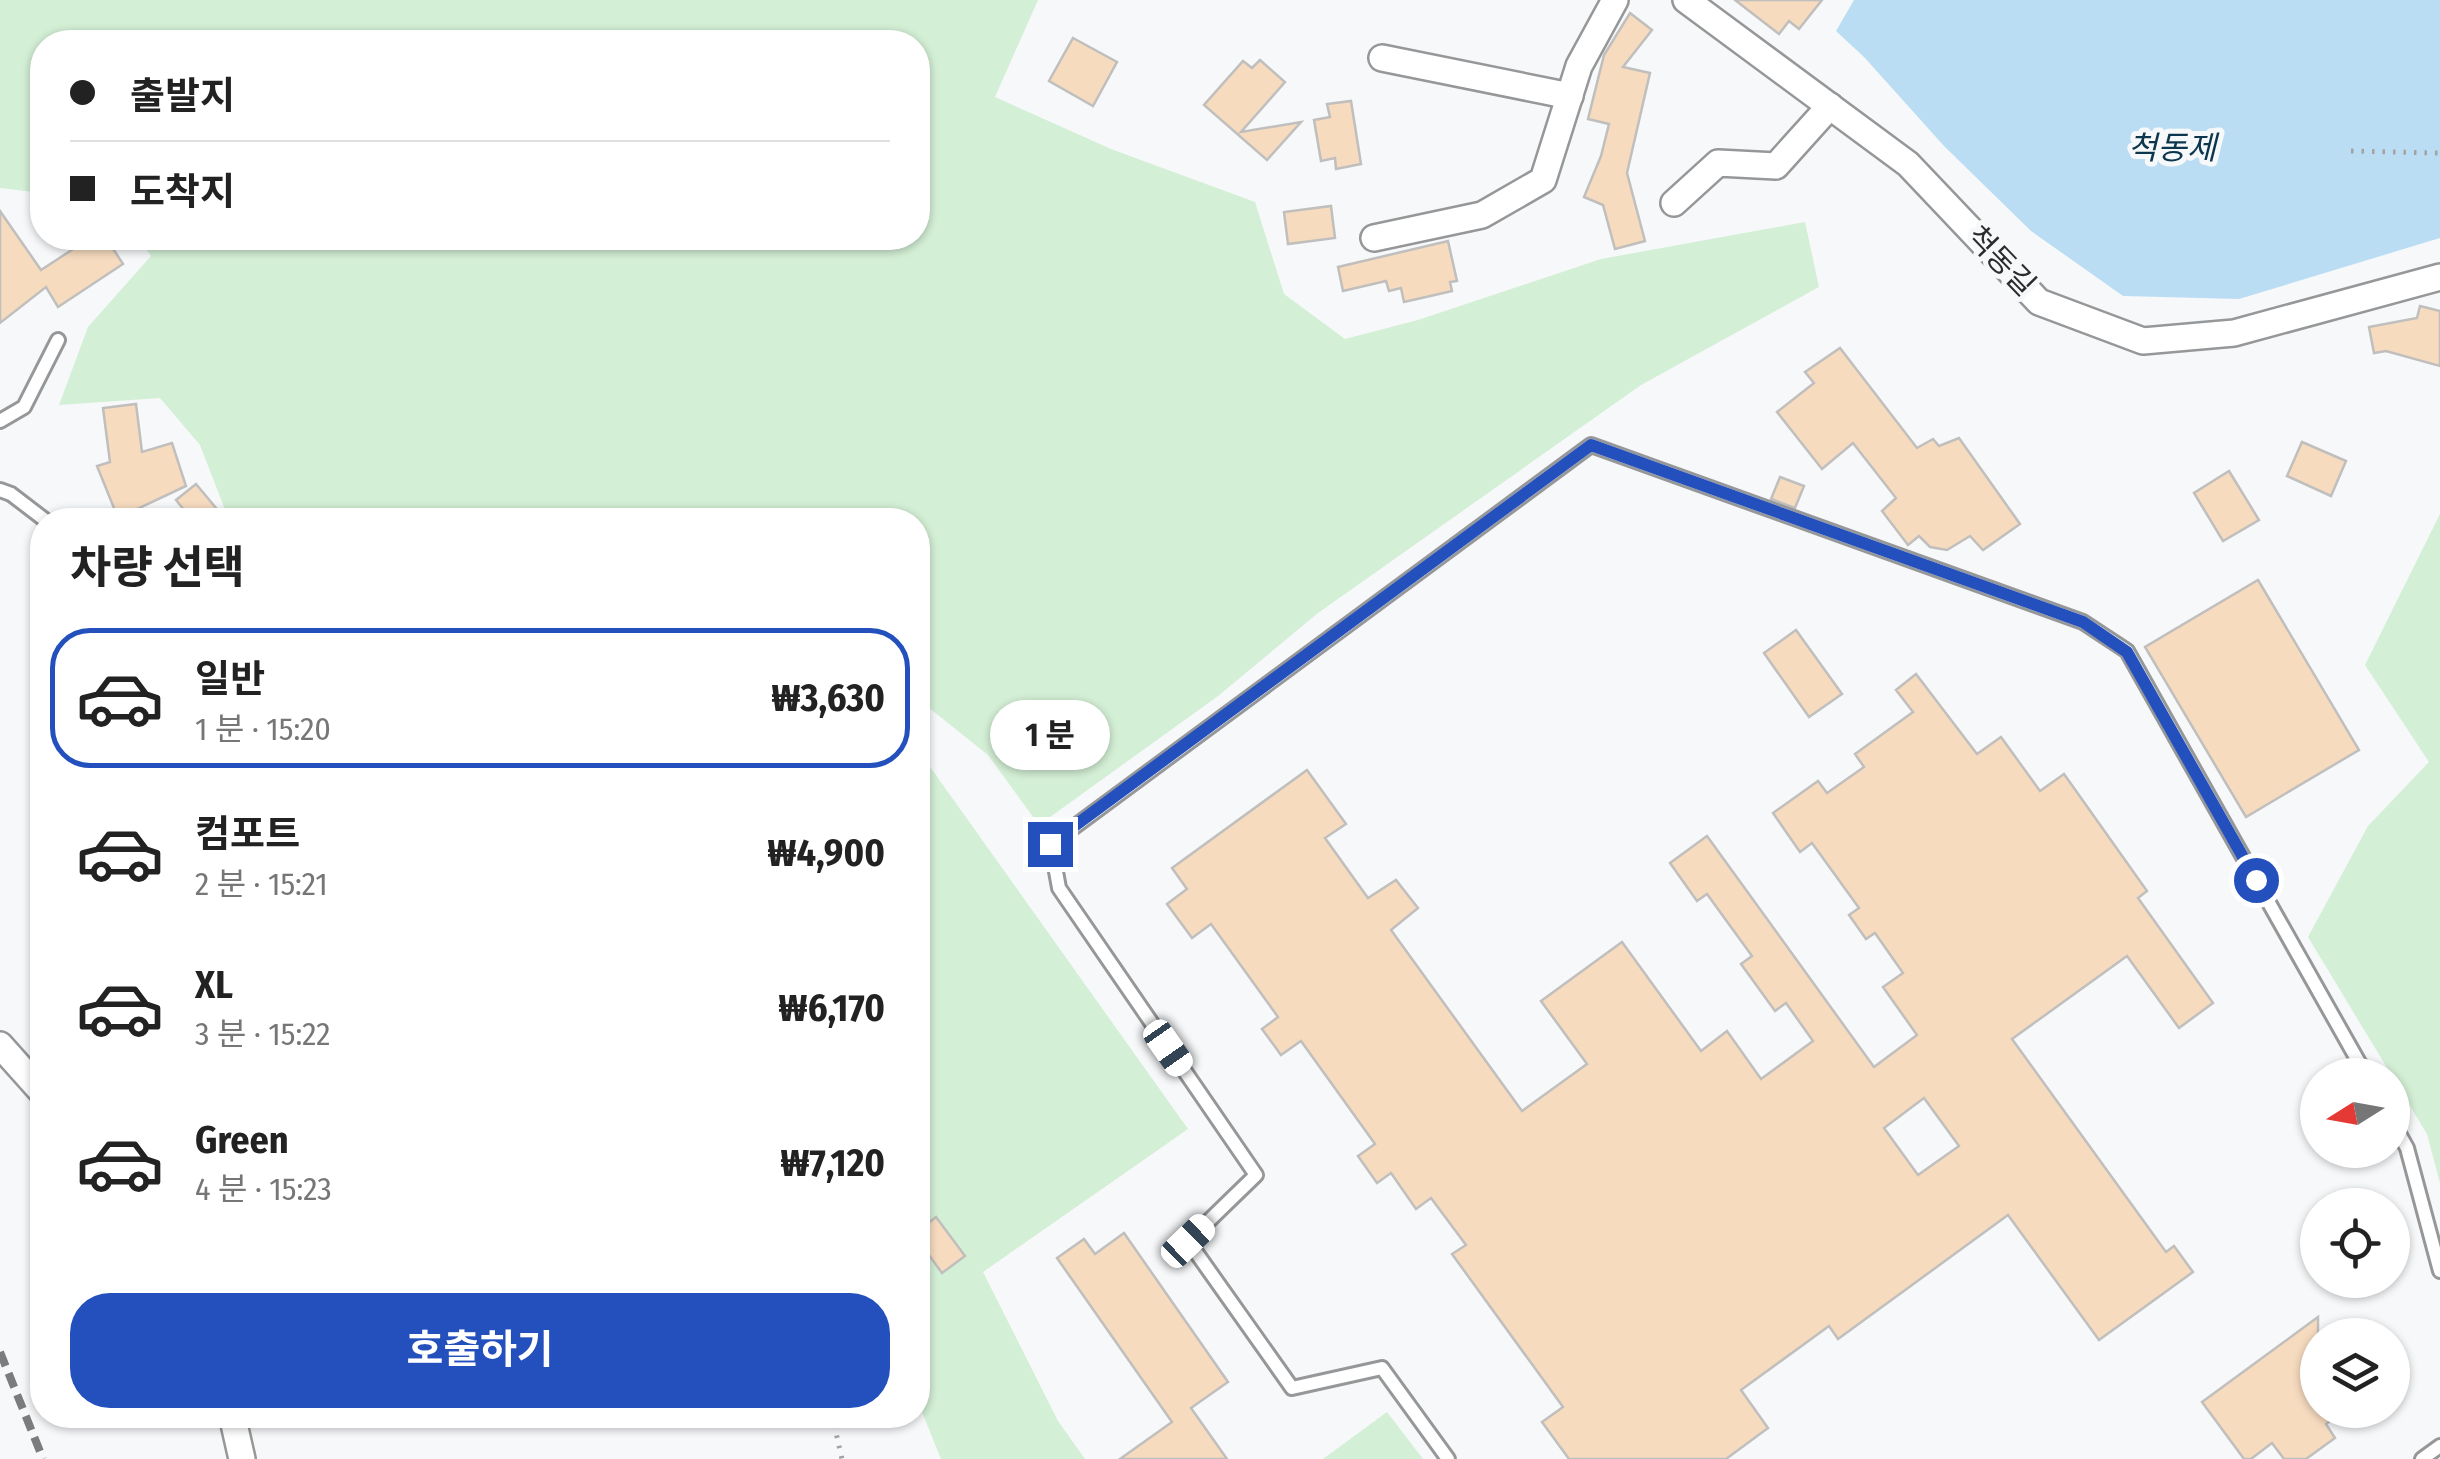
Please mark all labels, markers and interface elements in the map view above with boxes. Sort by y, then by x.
text: 출발지 [130,73,235,119]
water label: 척동제 [2128,129,2220,167]
text: 도착지 [130,169,235,215]
street label: 척동길 [1959,219,2043,303]
text: 차량 선택 [70,541,245,595]
icon: car [75,653,165,743]
text: 일반 [195,656,265,702]
text: ₩3,630 [771,675,885,721]
callout: 1 분 [990,699,1110,769]
text: 1 분 · 15:20 [195,710,331,748]
text: 1 분 [1025,716,1075,754]
icon: car [75,808,165,898]
text: 컴포트 [195,811,300,857]
route end [1028,822,1073,867]
text: ₩4,900 [767,830,885,876]
route start [2234,858,2279,903]
text: 2 분 · 15:21 [195,865,328,903]
text: XL [195,962,233,1008]
icon: car [75,963,165,1053]
text: ₩6,170 [778,985,885,1031]
text: 3 분 · 15:22 [195,1015,330,1053]
car [1139,1015,1197,1081]
north arrow [2300,1058,2410,1168]
map controls [2300,1058,2410,1428]
text: Green [195,1117,289,1163]
icon: car [75,1118,165,1208]
text: ₩7,120 [780,1140,885,1186]
text: 4 분 · 15:23 [195,1170,332,1208]
button: locate [2300,1188,2410,1298]
car [1156,1209,1220,1273]
button: 호출하기 [70,1293,890,1408]
button: layers [2300,1318,2410,1428]

